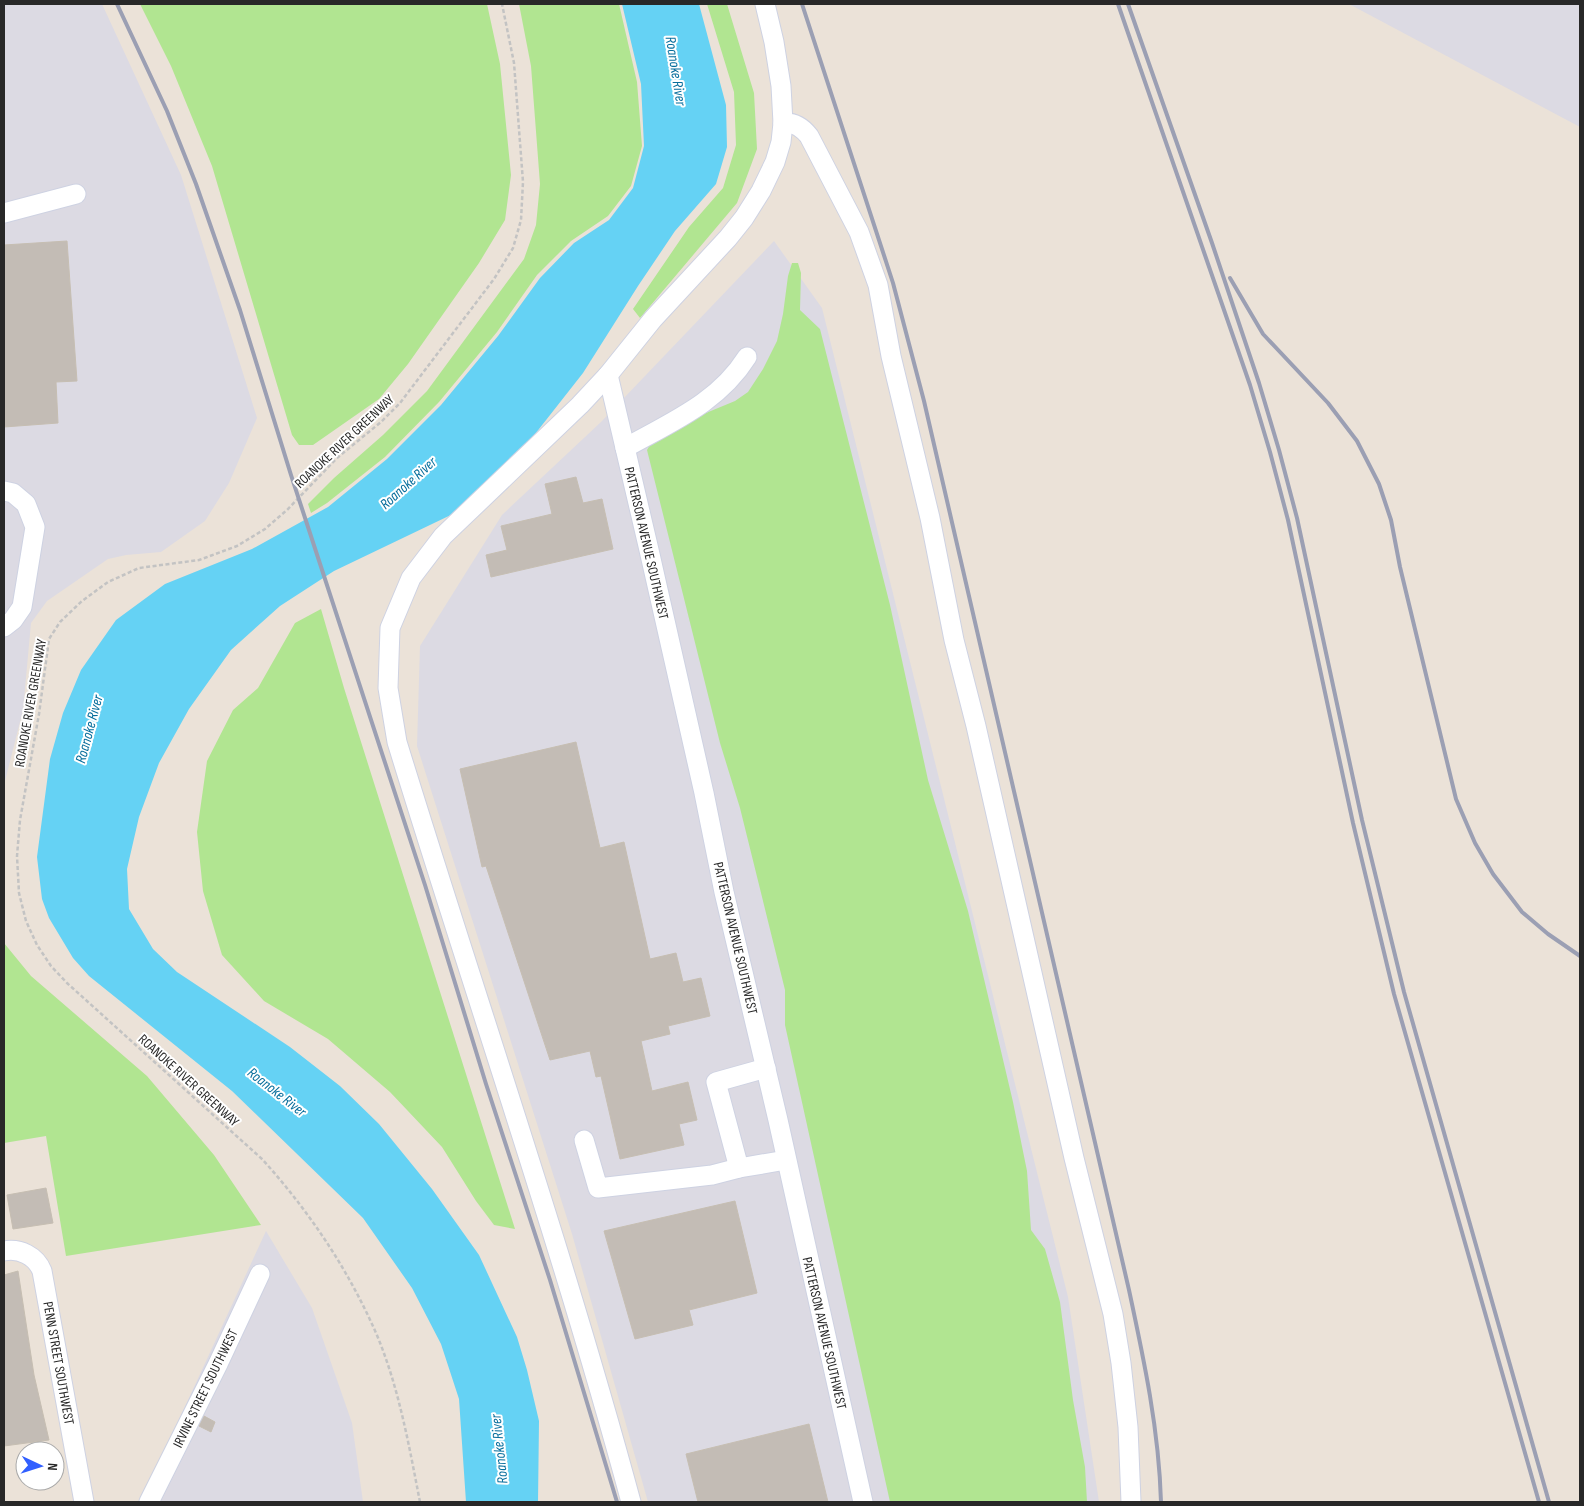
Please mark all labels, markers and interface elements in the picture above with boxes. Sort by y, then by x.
water label: Roanoke River [661,35,690,108]
street label: ROANOKE RIVER GREENWAY [291,391,398,492]
water label: Roanoke River [376,452,441,514]
street label: PATTERSON AVENUE SOUTHWEST [621,465,672,621]
street label: ROANOKE RIVER GREENWAY [11,638,50,768]
water label: Roanoke River [71,692,108,765]
street label: PATTERSON AVENUE SOUTHWEST [710,860,761,1016]
street label: ROANOKE RIVER GREENWAY [135,1031,243,1130]
water label: Roanoke River [243,1063,311,1122]
street label: PATTERSON AVENUE SOUTHWEST [799,1255,850,1411]
street label: PENN STREET SOUTHWEST [39,1300,78,1426]
street label: IRVINE STREET SOUTHWEST [169,1326,242,1450]
water label: Roanoke River [486,1412,513,1485]
north arrow [15,1441,65,1491]
text: N [44,1463,61,1471]

